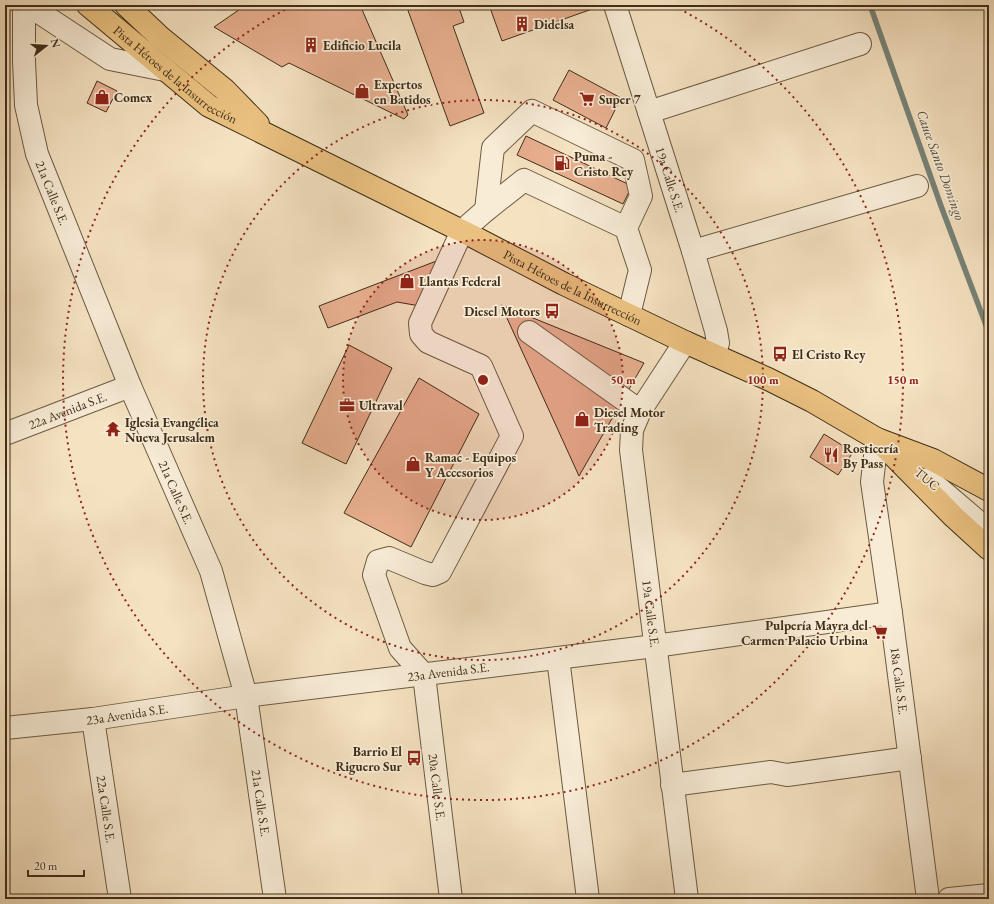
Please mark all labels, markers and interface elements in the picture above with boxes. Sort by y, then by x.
building icon: Didelsa [513,15,531,33]
place label: Didelsa [534,16,575,33]
street label: Pista Héroes de la Insurrección [110,21,240,127]
north arrow [26,26,66,66]
building icon: Edificio Lucila [302,36,320,54]
text: N [48,37,64,49]
place label: Edificio Lucila [323,37,402,54]
place label: Expertos en Batidos [374,76,431,108]
shop icon: Expertos en Batidos [353,82,371,100]
shop icon: Comex [93,88,111,106]
place label: Comex [114,89,152,106]
supermarket icon: Super 7 [578,90,596,108]
place label: Super 7 [599,91,641,108]
water label: Cauce Santo Domingo [913,107,970,223]
street label: 19a Calle S.E. [652,144,689,214]
place label: Puma - Cristo Rey [574,148,634,180]
fuel station icon: Puma - Cristo Rey [553,154,571,172]
street label: 21a Calle S.E. [32,158,73,227]
street label: Pista Héroes de la Insurrección [501,245,645,329]
shop icon: Llantas Federal [398,272,416,290]
place label: Llantas Federal [419,273,501,290]
bus stop icon: Diesel Motors [543,302,561,320]
place label: Diesel Motors [464,303,540,320]
bus stop icon: El Cristo Rey [771,345,789,363]
place label: El Cristo Rey [792,346,866,363]
text: 50 m [610,372,636,388]
text: 100 m [747,372,779,388]
text: 150 m [887,372,919,388]
centre of rings [476,373,490,387]
street label: 22a Avenida S.E. [26,387,109,433]
office icon: Ultraval [338,396,356,414]
place label: Ultraval [359,397,403,414]
place label: Diesel Motor Trading [594,404,666,436]
shop icon: Diesel Motor Trading [573,410,591,428]
place label: Iglesia Evangélica Nueva Jerusalem [125,414,219,446]
temple icon: Iglesia Evangélica Nueva Jerusalem [104,420,122,438]
place label: Rosticería By Pass [843,440,899,472]
restaurant icon: Rosticería By Pass [822,446,840,464]
place label: Ramac - Equipos Y Accesorios [425,449,516,481]
shop icon: Ramac - Equipos Y Accesorios [404,455,422,473]
street label: 21a Calle S.E. [155,457,198,527]
street label: TUC [911,464,943,494]
street label: 19a Calle S.E. [639,579,664,649]
place label: Pulpería Mayra del Carmen Palacio Urbina [741,617,868,649]
supermarket icon: Pulpería Mayra del Carmen Palacio Urbina [871,623,889,641]
street label: 18a Calle S.E. [887,646,913,716]
street label: 23a Avenida S.E. [406,658,490,685]
street label: 23a Avenida S.E. [85,699,169,728]
place label: Barrio El Riguero Sur [335,743,403,775]
bus stop icon: Barrio El Riguero Sur [405,749,423,767]
street label: 20a Calle S.E. [425,752,450,822]
street label: 21a Calle S.E. [248,768,275,838]
street label: 22a Calle S.E. [93,774,120,844]
scale bar [28,852,84,878]
text: 20 m [34,858,58,874]

